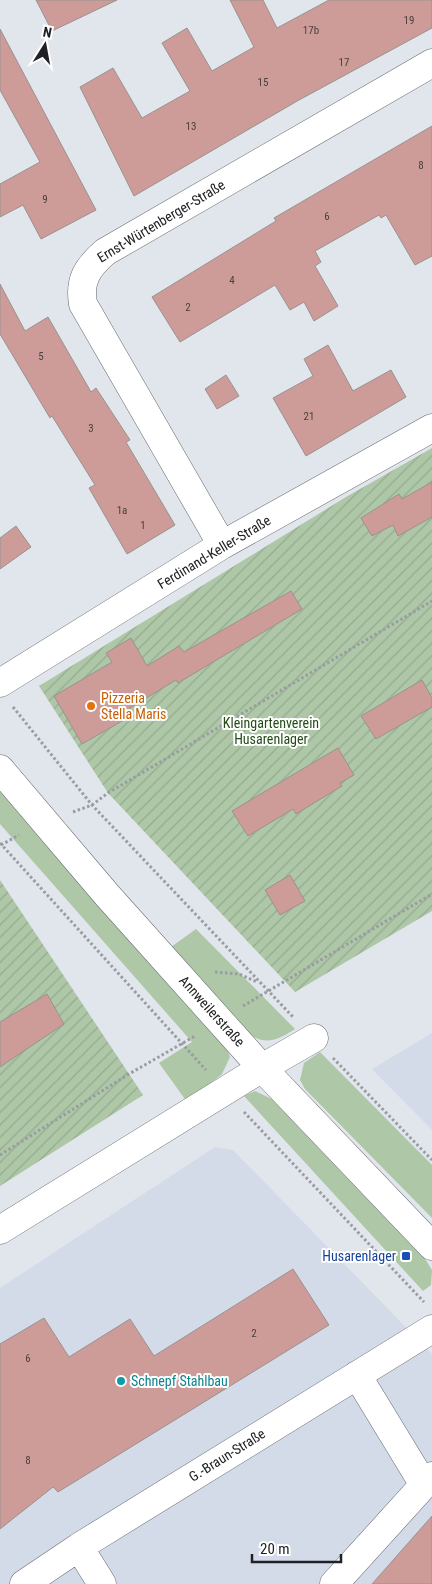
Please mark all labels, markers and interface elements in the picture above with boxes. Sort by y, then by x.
house number: 19 [404,14,414,27]
north arrow [20,20,70,70]
text: N [42,24,53,41]
house number: 17b [303,24,319,37]
house number: 17 [339,56,349,69]
house number: 15 [258,76,268,89]
house number: 13 [186,120,196,133]
house number: 8 [418,159,424,172]
street label: Ernst-Würtenberger-Straße [94,176,228,266]
house number: 9 [42,193,48,206]
house number: 6 [324,210,330,223]
house number: 4 [229,274,235,287]
house number: 2 [185,301,191,314]
house number: 5 [38,350,44,363]
house number: 21 [304,410,314,423]
house number: 3 [88,422,94,435]
house number: 1a [117,504,127,517]
street label: Ferdinand-Keller-Straße [155,512,274,592]
house number: 1 [140,519,146,532]
place label: Pizzeria Stella Maris [101,690,166,722]
marker: Pizzeria Stella Maris [85,700,97,712]
park label: Kleingartenverein Husarenlager [223,715,319,747]
street label: Annweilerstraße [176,972,248,1050]
place label: Husarenlager [322,1248,396,1264]
marker: Husarenlager [400,1250,412,1262]
house number: 2 [251,1327,257,1340]
house number: 6 [25,1352,31,1365]
place label: Schnepf Stahlbau [131,1373,228,1389]
marker: Schnepf Stahlbau [115,1375,127,1387]
street label: G.-Braun-Straße [186,1425,268,1485]
house number: 8 [25,1454,31,1467]
scale bar [252,1532,341,1564]
text: 20 m [260,1540,290,1558]

